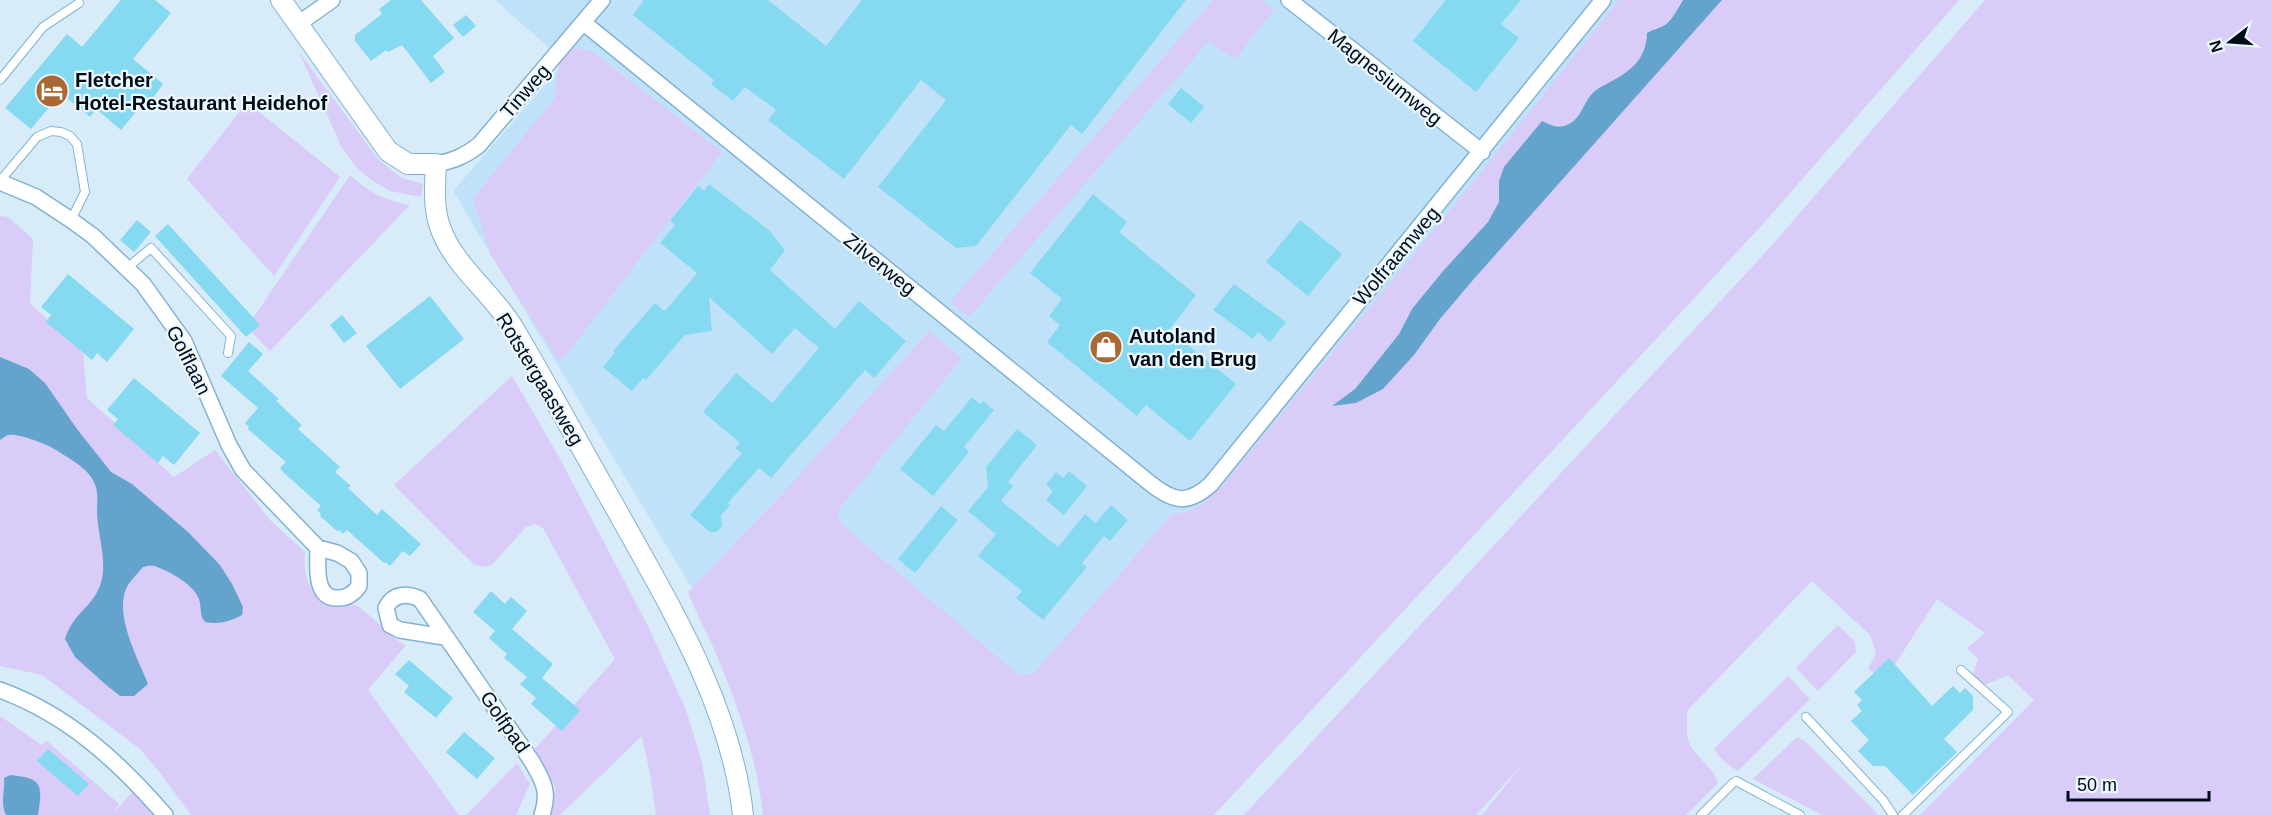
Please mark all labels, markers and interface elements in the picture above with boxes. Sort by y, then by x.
north arrow [2200,12,2260,72]
street label: Magnesiumweg [1324,24,1446,130]
text: N [2206,38,2226,54]
street label: Tinweg [496,60,554,122]
place label: Fletcher Hotel-Restaurant Heidehof [75,69,328,114]
hotel icon: Fletcher Hotel-Restaurant Heidehof [34,73,70,109]
street label: Wolfraamweg [1348,202,1444,310]
street label: Zilverweg [840,229,920,299]
street label: Rotstergaastweg [492,309,588,449]
street label: Golflaan [162,322,216,398]
place label: Autoland van den Brug [1129,325,1257,370]
shop icon: Autoland van den Brug [1088,329,1124,365]
street label: Golfpad [476,687,534,757]
scale bar [2068,764,2209,802]
text: 50 m [2077,775,2117,795]

